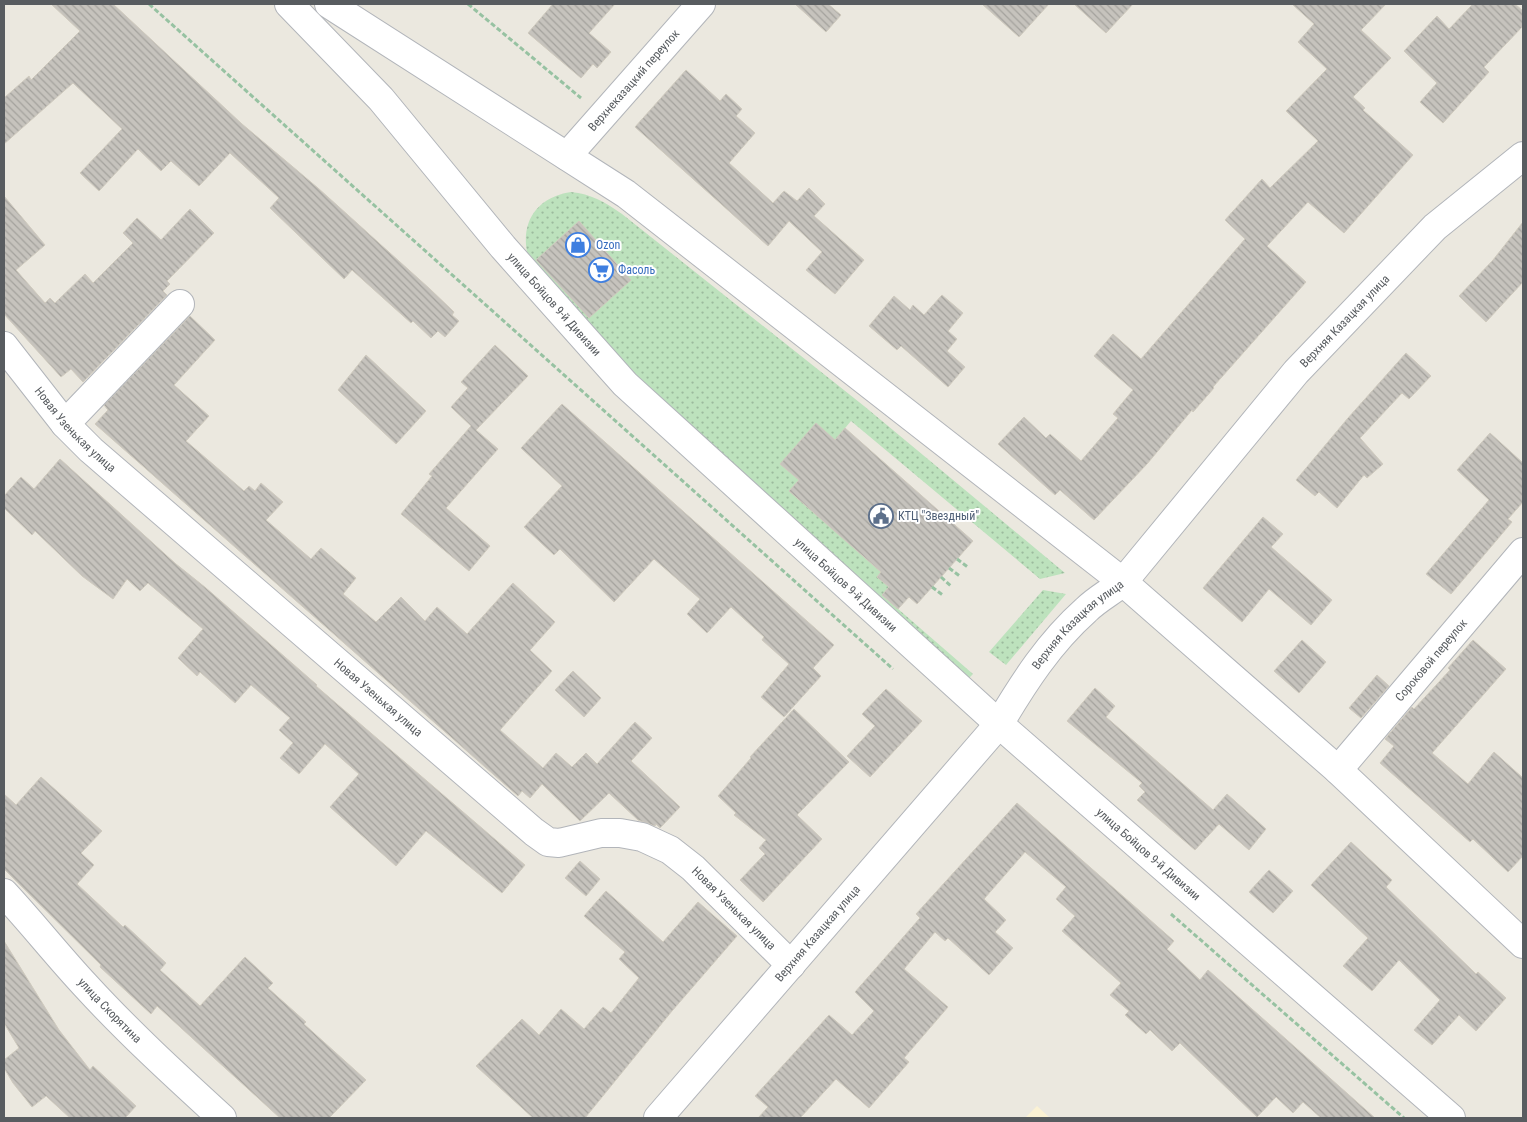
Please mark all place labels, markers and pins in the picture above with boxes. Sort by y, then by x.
shop icon: Ozon [565,232,591,258]
place label: Ozon [596,238,620,252]
supermarket icon: Фасоль [588,257,614,283]
place label: Фасоль [618,263,655,277]
public building icon: КТЦ "Звездный" [868,503,894,529]
place label: КТЦ "Звездный" [898,509,979,523]

